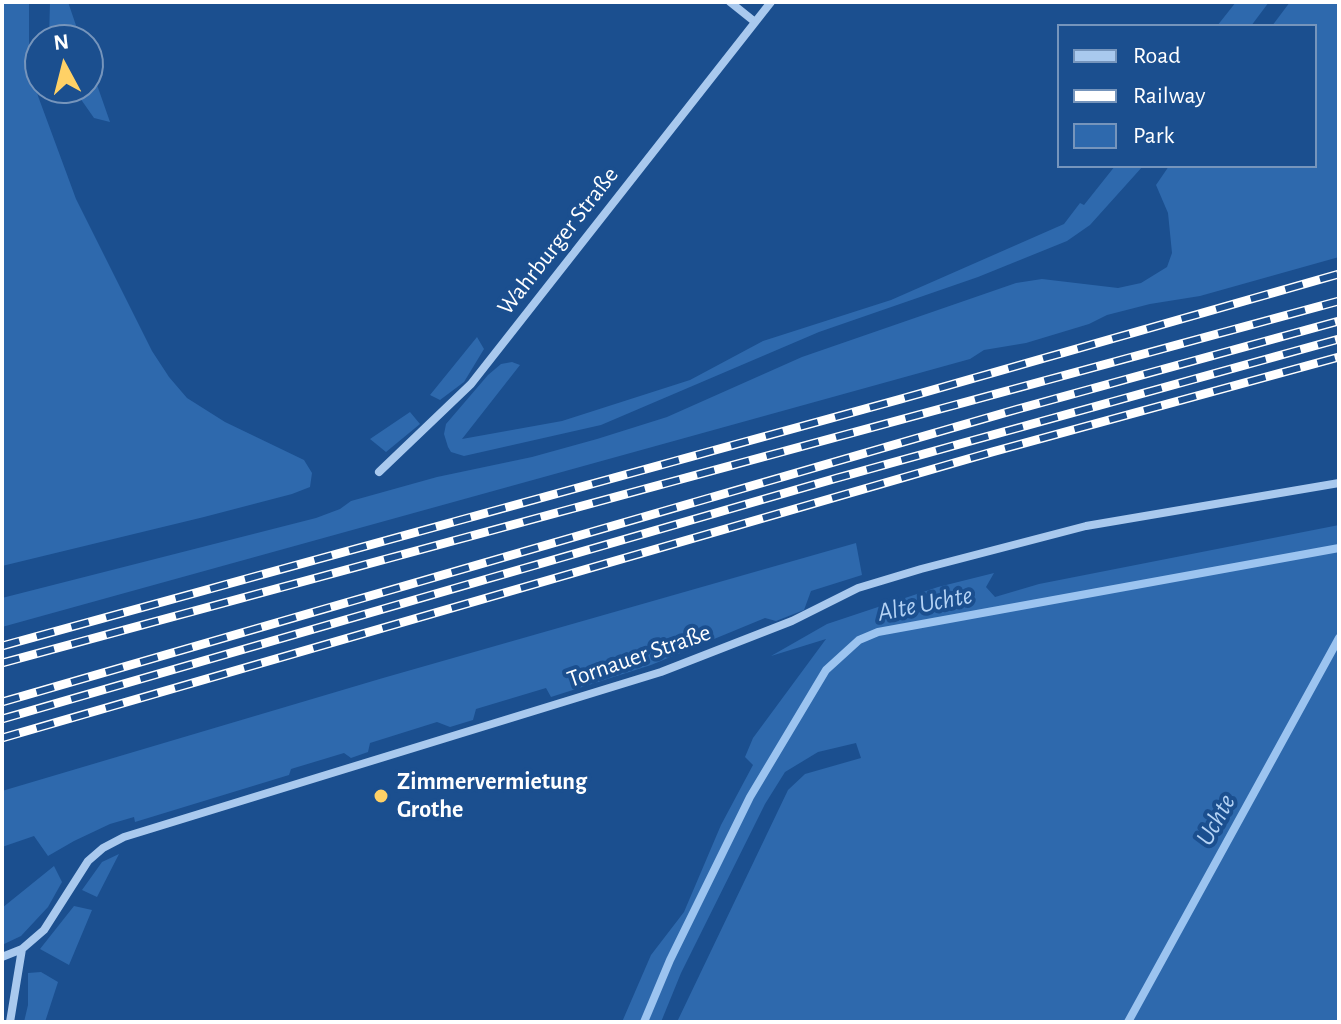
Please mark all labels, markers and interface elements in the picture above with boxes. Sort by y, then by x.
north arrow [24,24,104,104]
legend [1057,24,1317,168]
text: N [52,30,70,54]
text: Road [1133,44,1181,68]
text: Railway [1133,84,1205,108]
text: Park [1133,124,1174,148]
street label: Wahrburger Straße [491,161,625,321]
water label: Alte Uchte [875,580,975,628]
street label: Tornauer Straße [563,618,715,694]
place label: Zimmervermietung Grothe [397,768,587,824]
marker: Zimmervermietung Grothe [372,787,390,805]
water label: Uchte [1189,789,1243,851]

